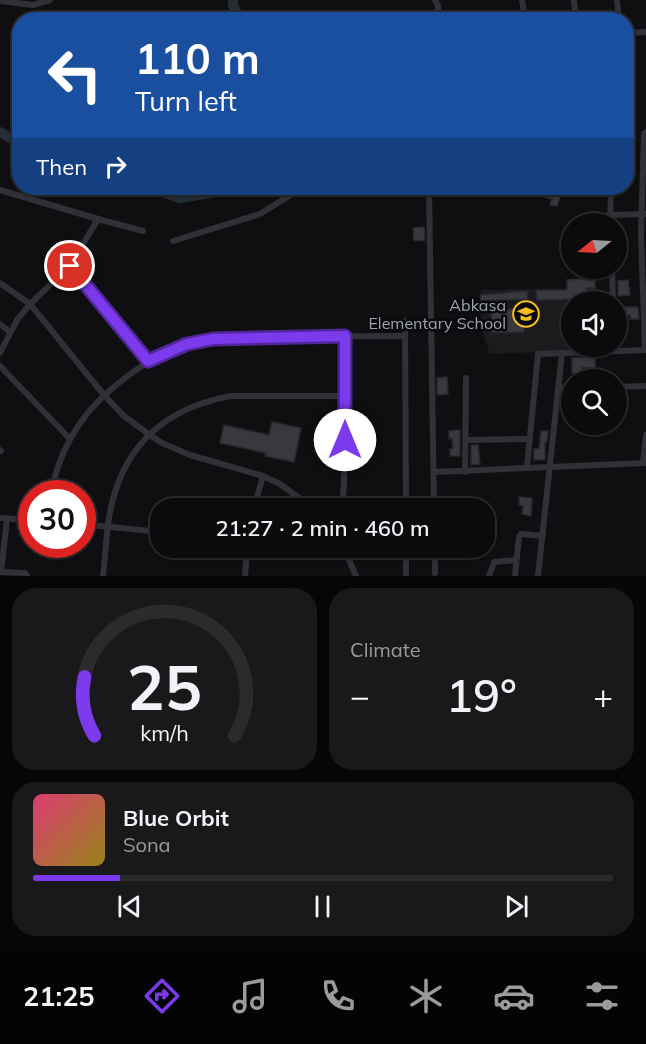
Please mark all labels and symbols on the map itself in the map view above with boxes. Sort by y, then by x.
north arrow [561,213,627,279]
pin [44,240,95,291]
place label: Abkasa Elementary School [368,295,506,333]
school or university icon: Abkasa Elementary School [511,299,541,329]
position arrow [313,408,377,472]
speed limit sign: 30 [18,480,96,558]

